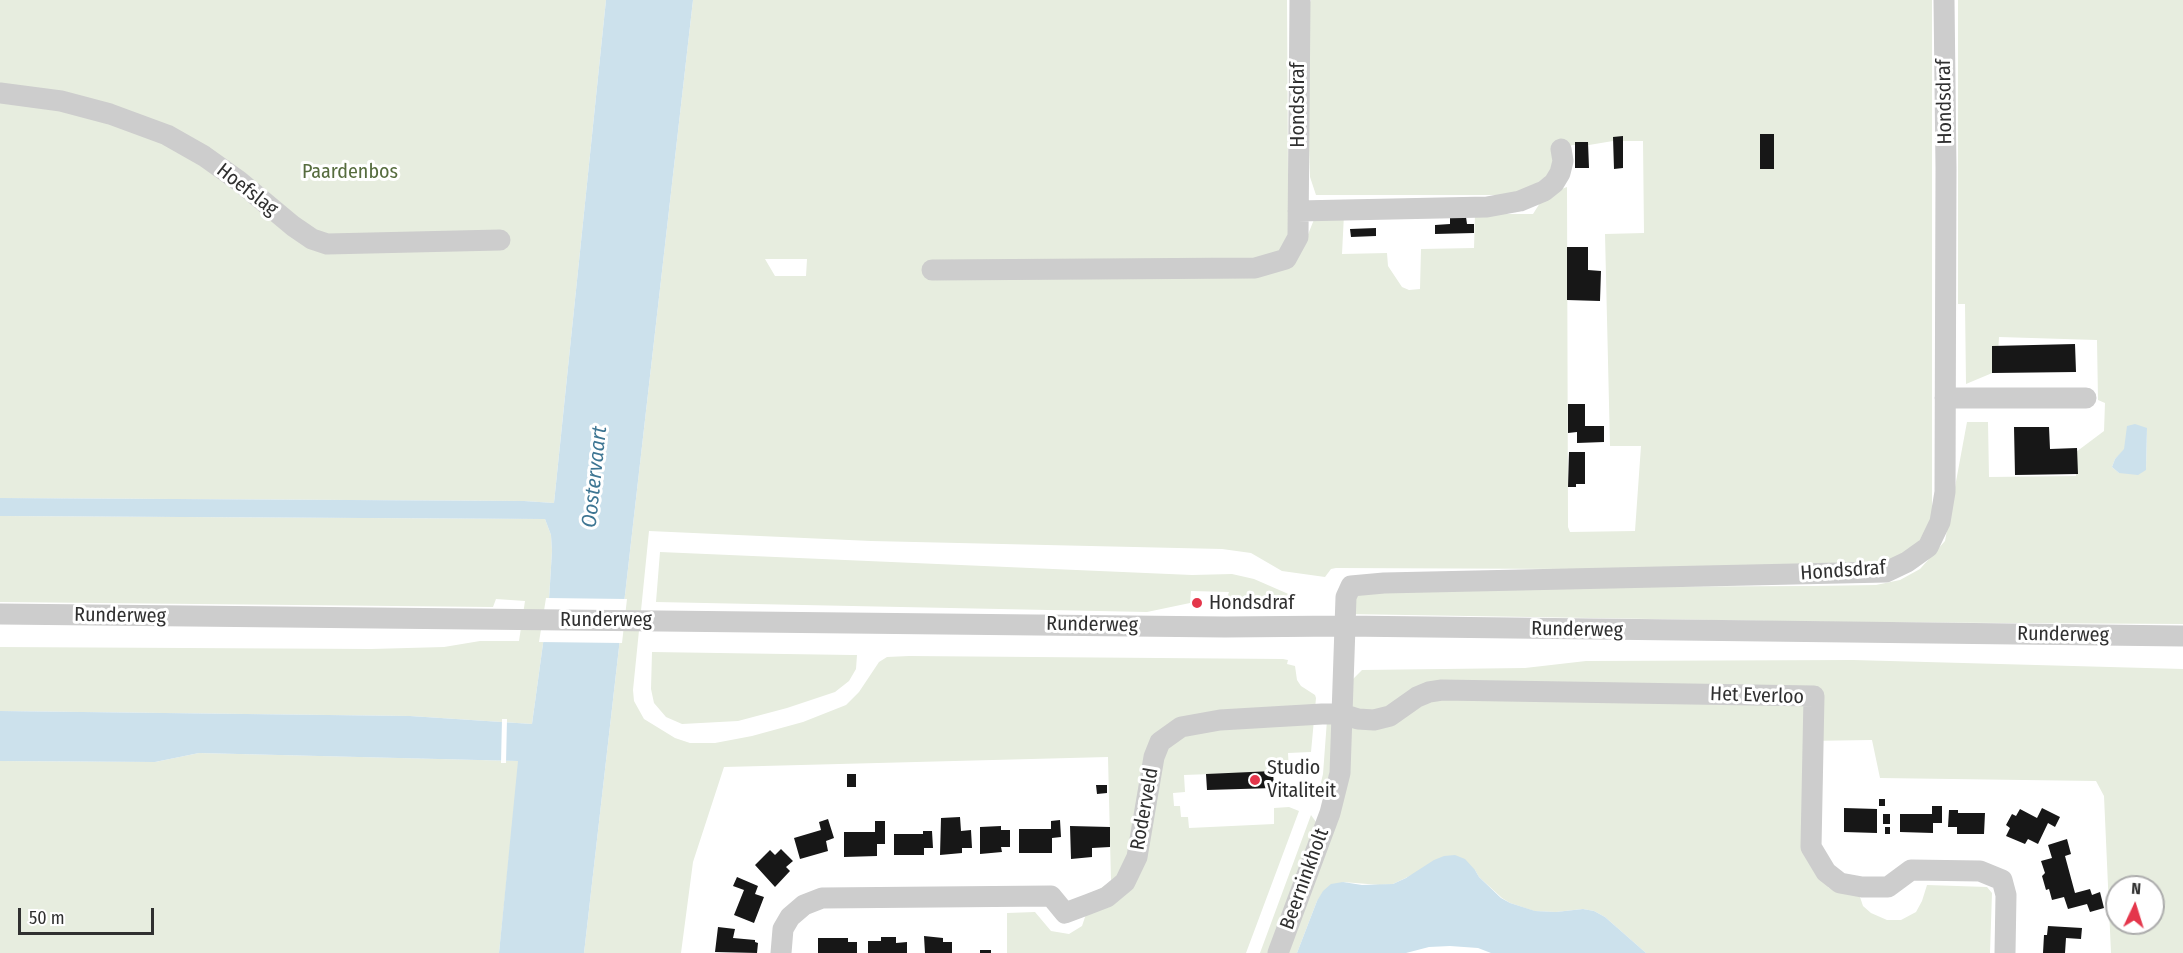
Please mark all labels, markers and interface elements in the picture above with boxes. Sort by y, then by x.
street label: Hondsdraf [1932,59,1958,145]
street label: Hondsdraf [1286,62,1310,148]
street label: Hoefslag [212,159,282,221]
park label: Paardenbos [302,160,398,184]
water label: Oostervaart [577,425,613,529]
street label: Hondsdraf [1800,556,1886,586]
place label: Hondsdraf [1209,591,1294,615]
marker: Hondsdraf [1190,596,1204,610]
street label: Runderweg [74,603,166,629]
street label: Runderweg [560,608,652,632]
street label: Runderweg [1046,612,1138,638]
street label: Runderweg [1531,617,1623,643]
street label: Runderweg [2017,622,2109,648]
street label: Het Everloo [1710,682,1804,710]
place label: Studio Vitaliteit [1267,756,1336,803]
street label: Roderveld [1126,766,1164,852]
marker: Studio Vitaliteit [1248,773,1262,787]
street label: Beerninkholt [1276,825,1334,933]
north arrow [2105,875,2165,935]
text: N [2131,879,2142,898]
scale bar [21,896,158,934]
text: 50 m [29,907,65,929]

